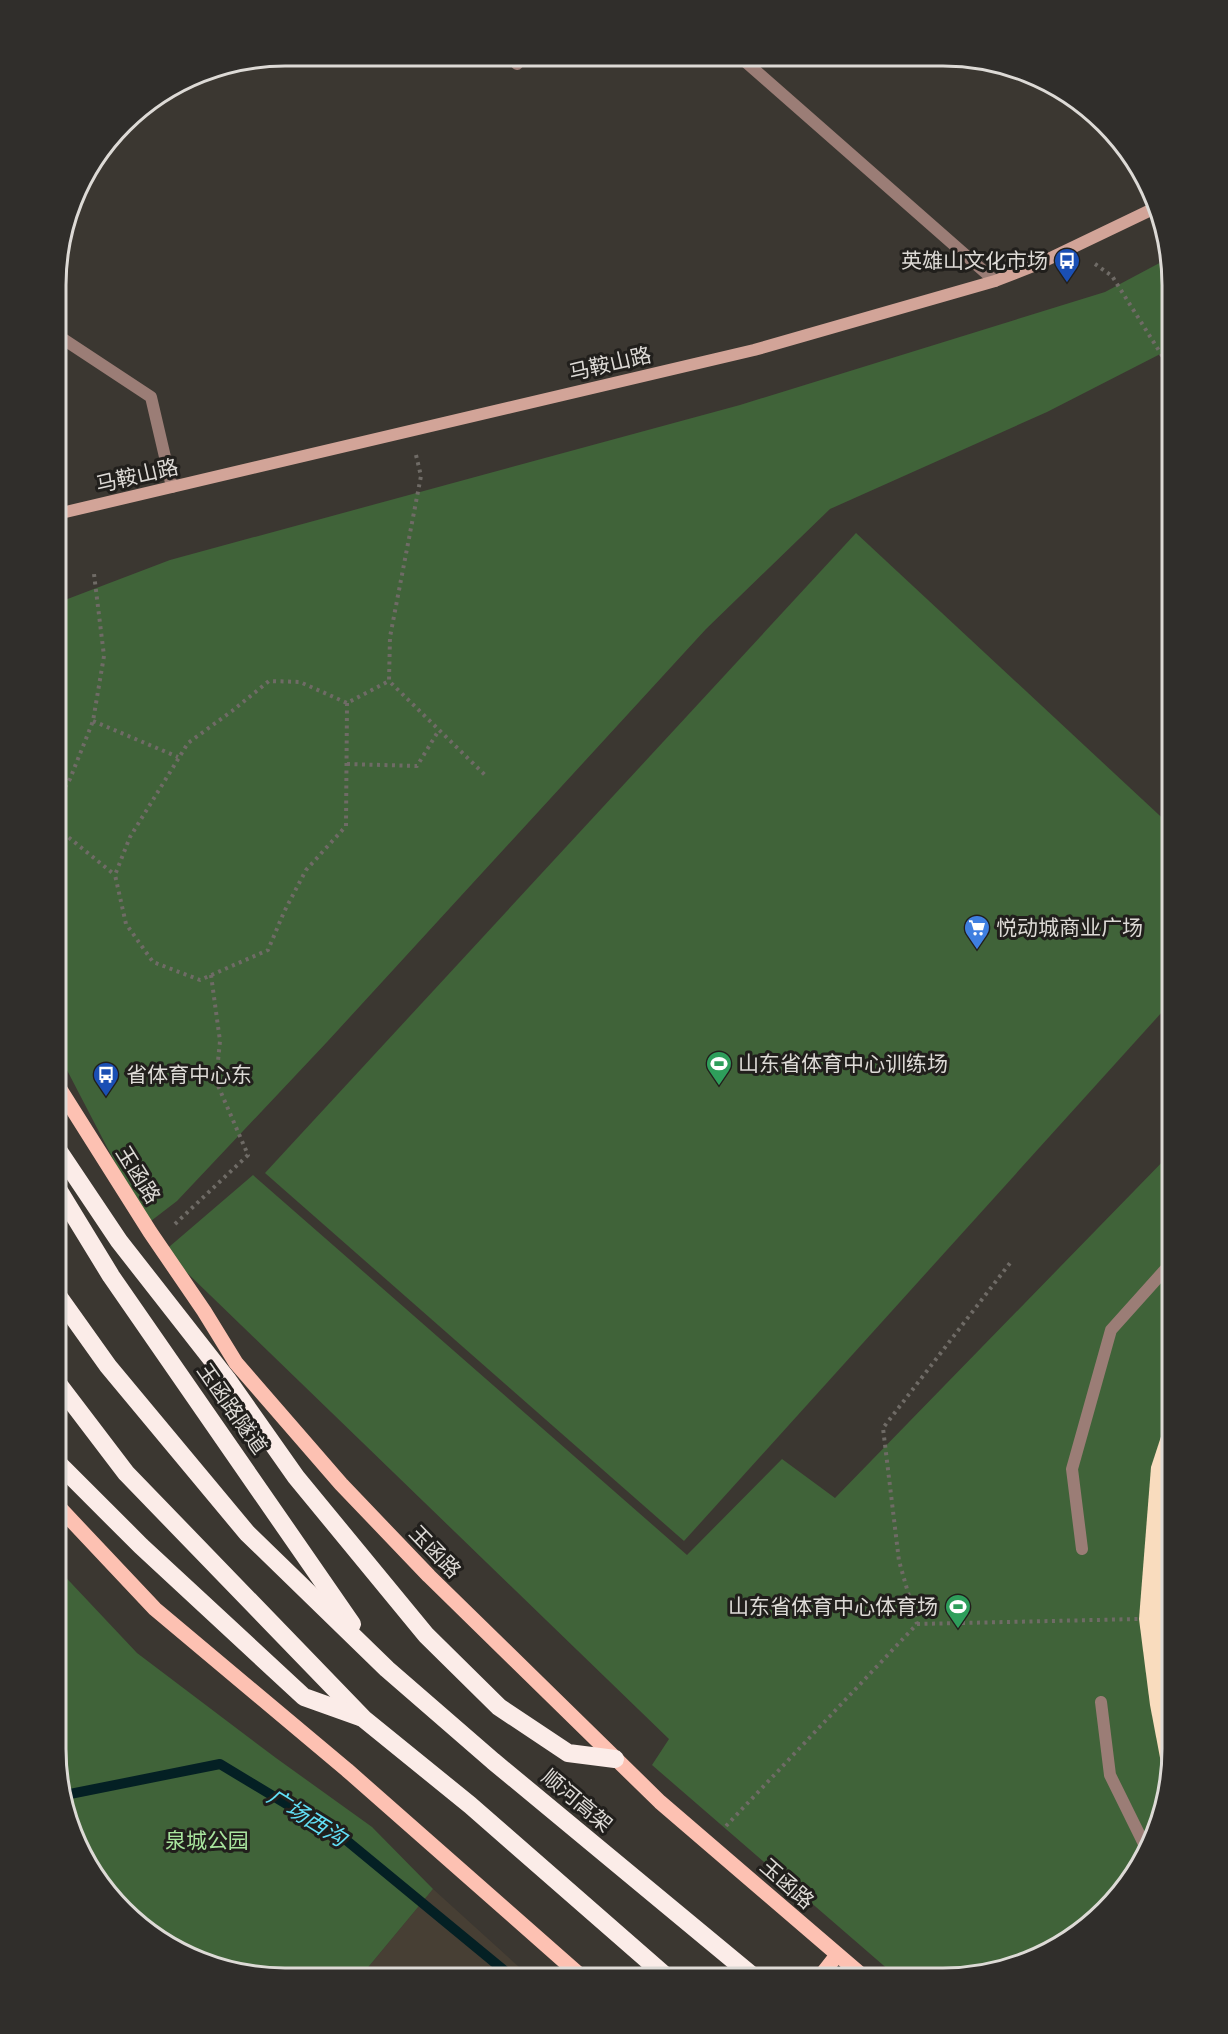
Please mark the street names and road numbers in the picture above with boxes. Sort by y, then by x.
street label: 马鞍山路 [566,343,654,385]
street label: 马鞍山路 [93,455,181,497]
street label: 玉函路 [111,1142,165,1208]
street label: 玉函路隧道 [192,1359,272,1459]
street label: 玉函路 [404,1521,466,1583]
street label: 顺河高架 [537,1765,617,1837]
street label: 玉函路 [755,1854,819,1914]

